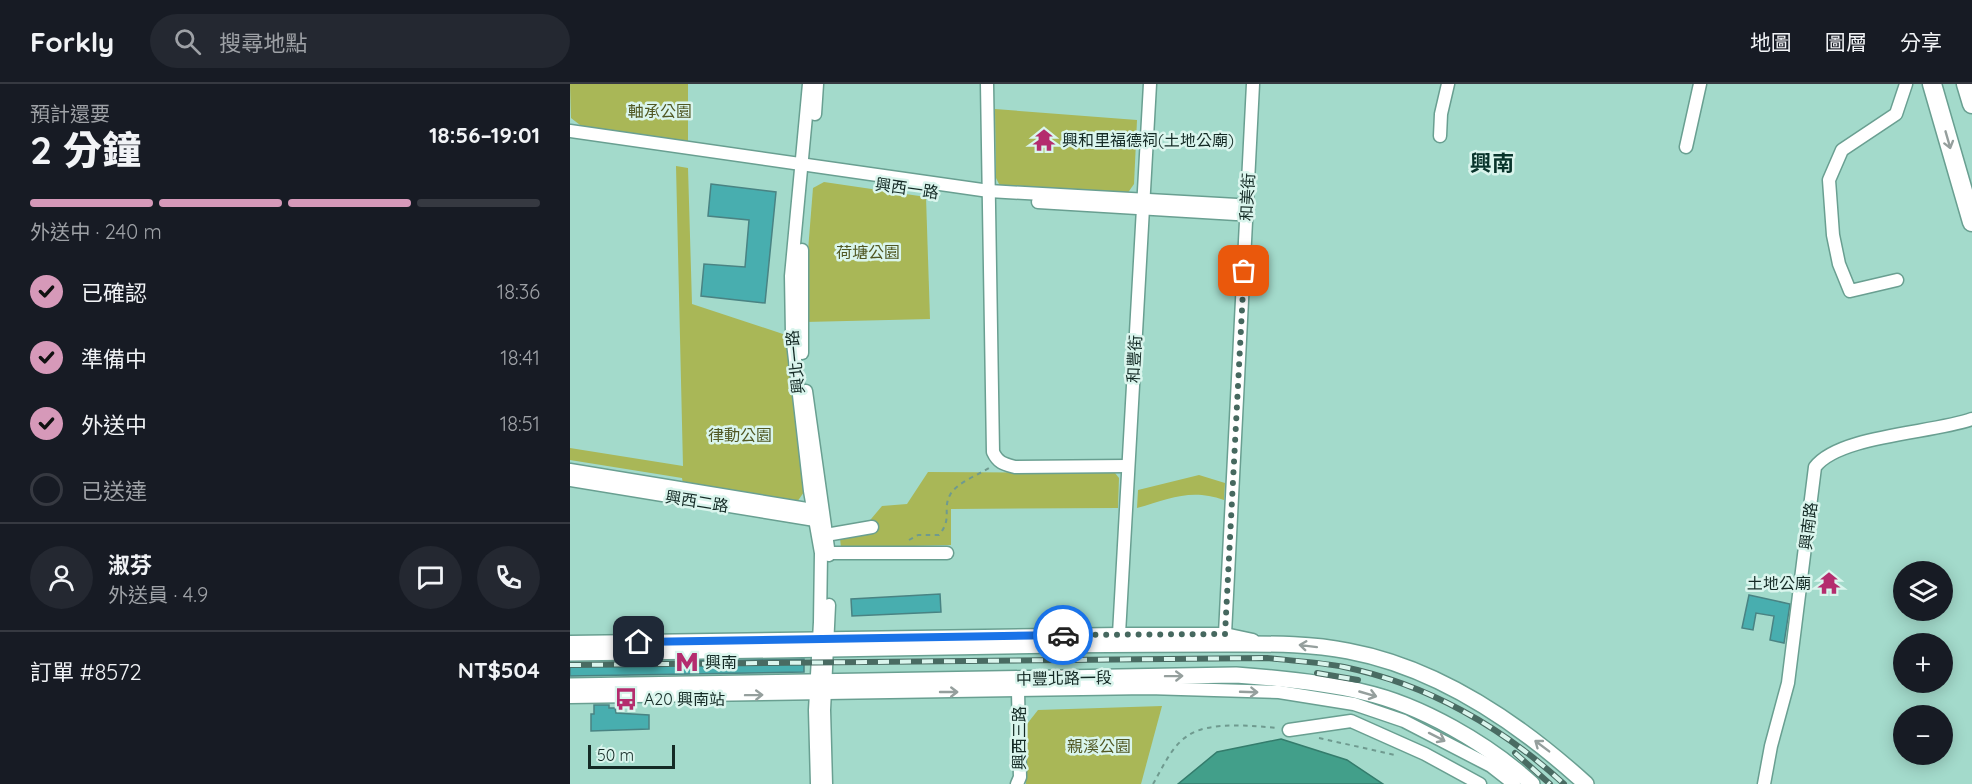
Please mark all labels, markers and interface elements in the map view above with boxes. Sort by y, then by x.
search box [150,14,570,68]
text: Forkly [30,24,114,59]
icon: search [171,25,204,58]
text: 搜尋地點 [219,29,307,57]
text: 地圖 [1750,29,1792,55]
text: 圖層 [1825,29,1867,55]
text: 分享 [1900,29,1942,55]
text: 預計還要 [30,101,110,126]
park label: 軸承公園 [628,101,692,121]
text: 18:56–19:01 [429,121,540,149]
text: 2 分鐘 [30,125,141,174]
temple icon: 興和里福德祠(土地公廟) [1031,127,1057,153]
place label: 興和里福德祠(土地公廟) [1062,130,1234,150]
one-way arrow [1943,130,1955,149]
district label: 興南 [1470,149,1514,177]
street label: 和美街 [1236,173,1258,221]
street label: 興西一路 [874,174,940,202]
text: 外送中 · 240 m [30,219,162,244]
park label: 荷塘公園 [836,242,900,262]
pin [1218,245,1269,296]
icon: bag [1227,254,1260,287]
icon: check [30,275,63,308]
text: 已確認 [81,279,147,307]
text: 18:36 [497,279,540,304]
street label: 興北一路 [782,329,808,395]
street label: 和豐街 [1123,335,1145,383]
icon: check [30,341,63,374]
text: 準備中 [81,345,147,373]
text: 18:41 [500,345,540,370]
icon: check [30,407,63,440]
text: 外送中 [81,411,147,439]
text: 18:51 [500,411,540,436]
park label: 律動公園 [708,425,772,445]
text: 已送達 [81,477,147,505]
street label: 興西二路 [664,486,730,516]
street label: 興南路 [1795,501,1821,551]
button: person [30,546,93,609]
button: chat [399,546,462,609]
button: phone [477,546,540,609]
text: 淑芬 [108,551,152,579]
map controls [1893,561,1953,765]
button: layers [1893,561,1953,621]
temple icon: 土地公廟 [1816,570,1842,596]
place label: 土地公廟 [1747,573,1811,593]
text: 外送員 · 4.9 [108,582,208,607]
courier [1033,605,1093,665]
pin [613,616,664,667]
icon: car [1047,619,1080,652]
icon: home [622,625,655,658]
button: + [1893,633,1953,693]
one-way arrow [1298,640,1318,651]
metro station icon: 興南 [674,649,700,675]
place label: 興南 [705,652,737,672]
text: NT$504 [458,656,540,684]
text: 訂單 #8572 [30,658,142,686]
street label: 中豐北路一段 [1016,667,1112,689]
one-way arrow [1164,671,1184,682]
bus stop icon: A20 興南站 [613,686,639,712]
one-way arrow [939,686,959,698]
one-way arrow [1239,686,1259,697]
place label: A20 興南站 [644,689,725,709]
one-way arrow [744,689,764,701]
one-way arrow [1358,689,1377,700]
button: − [1893,705,1953,765]
street label: 興西三路 [1009,706,1029,770]
one-way arrow [1428,731,1446,743]
park label: 親溪公園 [1067,736,1131,756]
one-way arrow [1534,739,1550,752]
scale bar [588,742,675,770]
text: 50 m [597,745,634,765]

